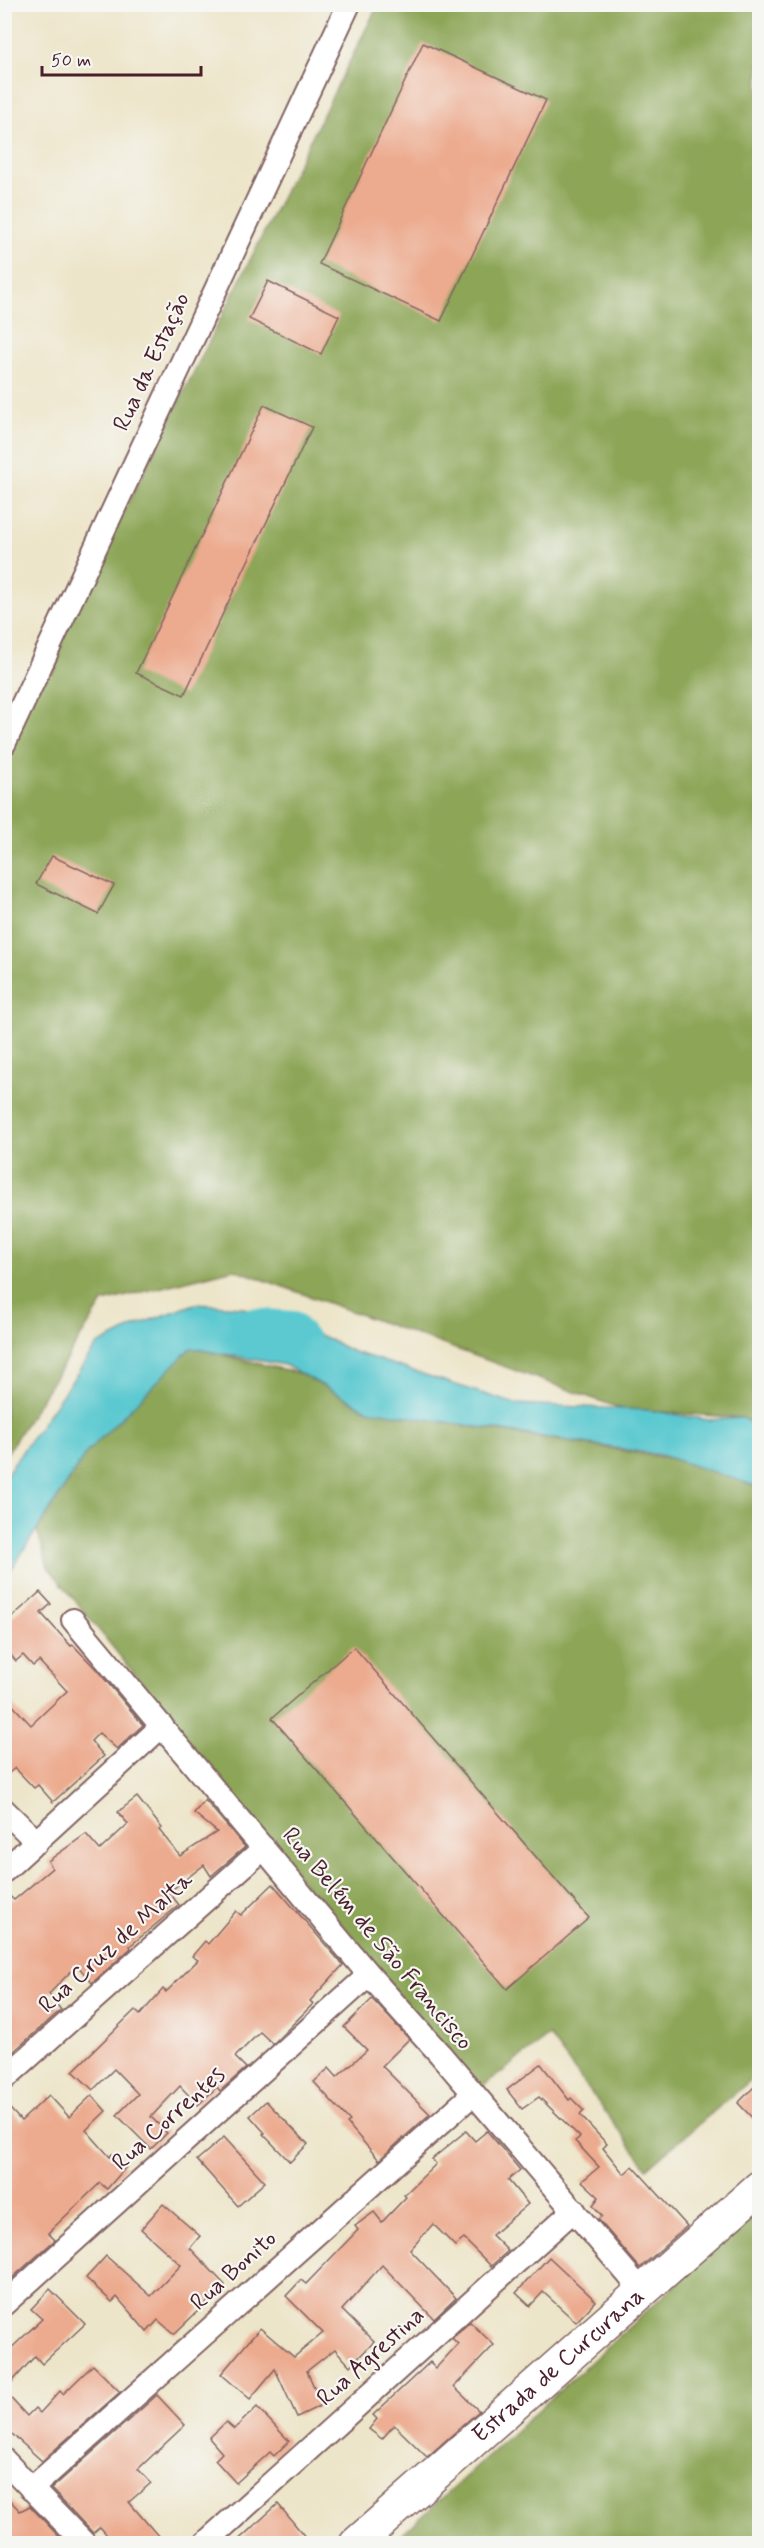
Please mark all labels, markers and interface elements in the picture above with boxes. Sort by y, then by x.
scale bar [42,39,201,77]
text: 50 m [51,49,91,73]
street label: Rua da Estação [106,288,198,436]
street label: Rua Belém de São Francisco [275,1821,479,2057]
street label: Rua Cruz de Malta [32,1865,200,2021]
street label: Rua Correntes [106,2060,232,2178]
street label: Rua Bonito [184,2224,284,2318]
street label: Estrada de Curcurana [465,2281,651,2450]
street label: Rua Agrestina [310,2300,432,2414]

